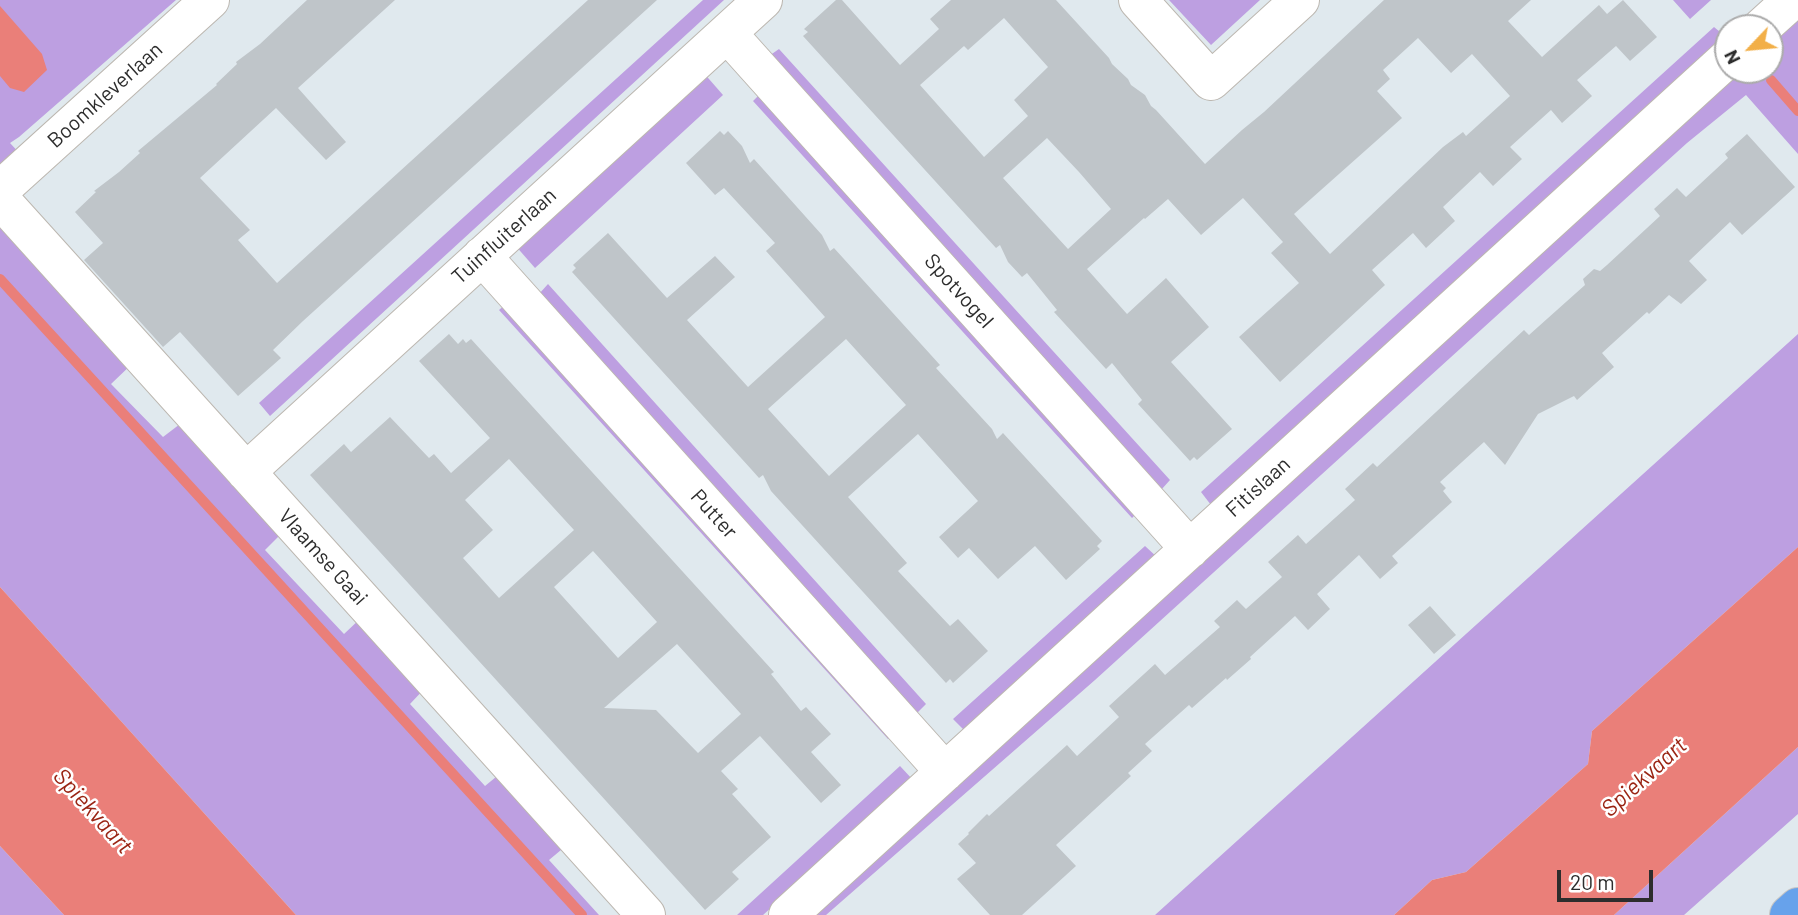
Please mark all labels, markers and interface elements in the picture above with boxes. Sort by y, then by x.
north arrow [1714,14,1784,84]
street label: Boomkleverlaan [42,37,168,153]
text: N [1718,47,1745,68]
street label: Tuinfluiterlaan [447,183,561,289]
street label: Spotvogel [919,249,999,333]
street label: Fitislaan [1221,452,1295,522]
street label: Putter [685,484,743,544]
street label: Vlaamse Gaai [273,504,373,610]
water label: Spiekvaart [1596,732,1692,822]
water label: Spiekvaart [48,763,138,859]
scale bar [1560,856,1656,900]
text: 20 m [1570,869,1615,894]

